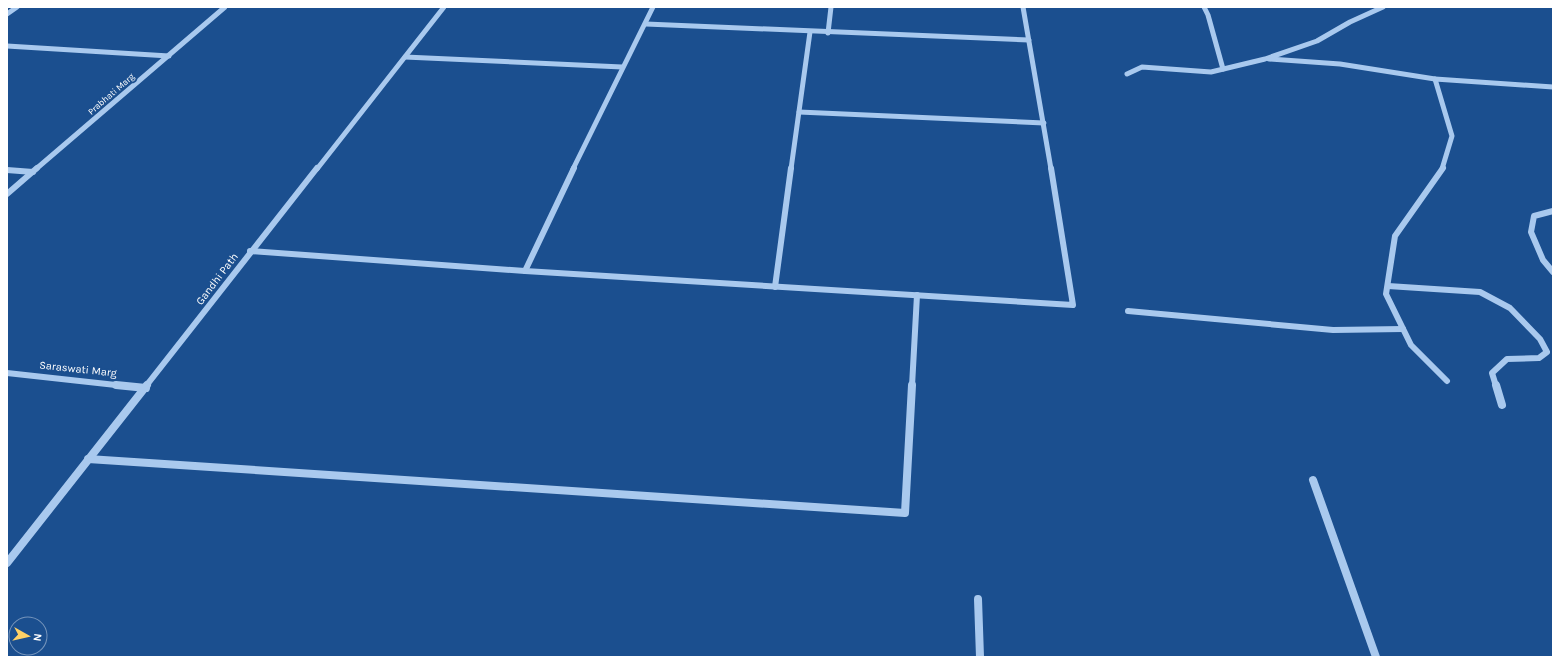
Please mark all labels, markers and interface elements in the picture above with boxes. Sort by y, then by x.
street label: Prabhati Marg [86,71,136,117]
street label: Gandhi Path [193,250,241,308]
street label: Saraswati Marg [39,358,118,380]
north arrow [8,616,48,656]
text: N [30,633,44,642]

